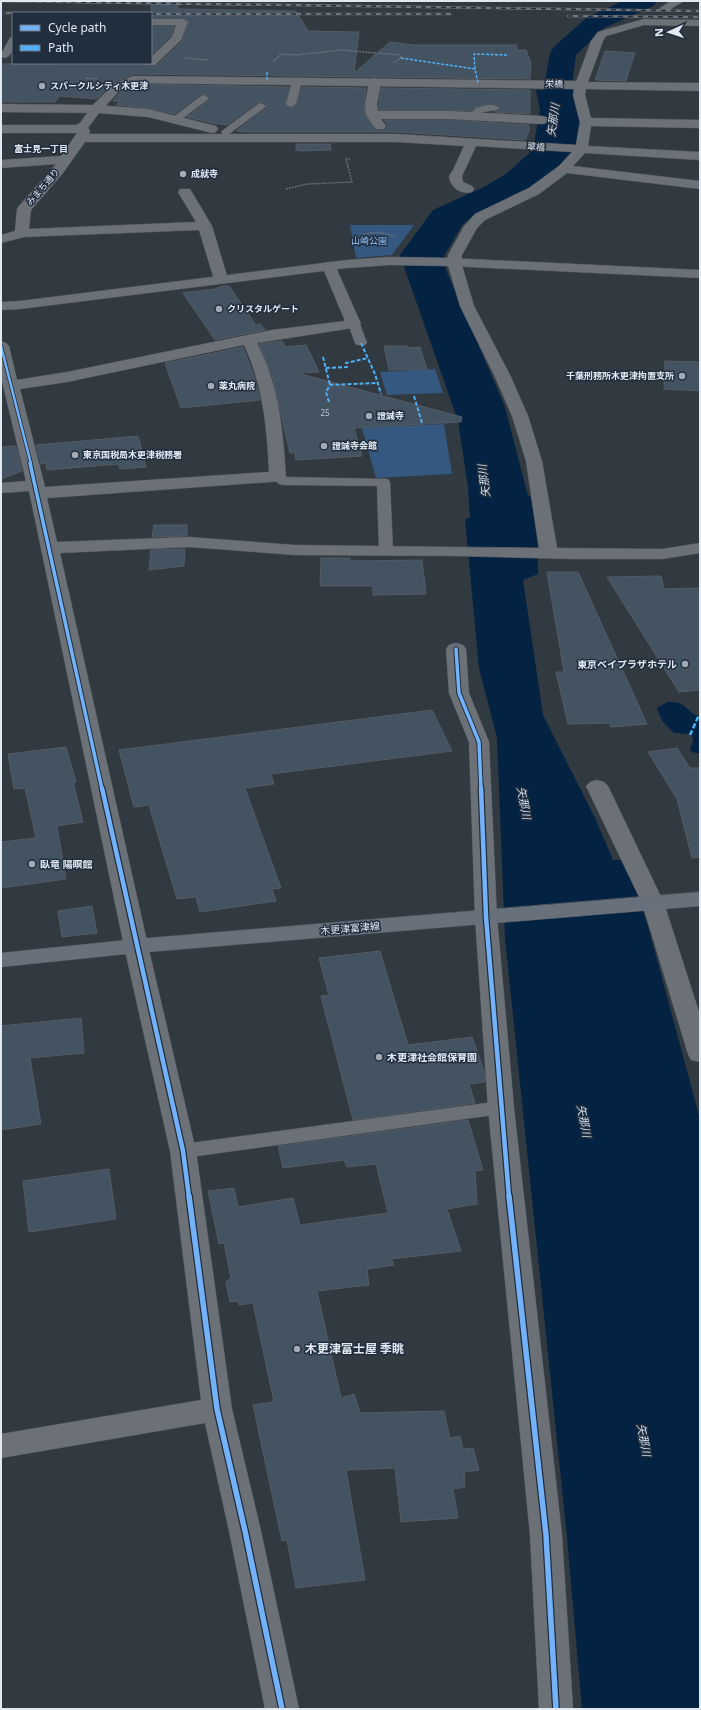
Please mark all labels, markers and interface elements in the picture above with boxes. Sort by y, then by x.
legend [12,12,152,64]
north arrow [649,12,689,52]
text: Cycle path [48,19,106,36]
text: N [651,28,666,37]
text: Path [48,39,74,56]
street label: 栄橋 [545,77,563,90]
place label: スパークルシティ木更津 [50,79,148,92]
marker: スパークルシティ木更津 [37,81,47,91]
water label: 矢那川 [543,102,562,137]
street label: 翠橋 [527,139,546,154]
district label: 富士見一丁目 [14,142,68,155]
street label: みまち通り [23,165,62,208]
place label: 成就寺 [191,167,218,180]
marker: 成就寺 [178,169,188,179]
park label: 山崎公園 [351,234,387,247]
place label: クリスタルゲート [227,302,299,315]
marker: クリスタルゲート [214,304,224,314]
place label: 千葉刑務所木更津拘置支所 [566,369,674,382]
marker: 千葉刑務所木更津拘置支所 [677,371,687,381]
place label: 薬丸病院 [219,379,255,392]
marker: 薬丸病院 [206,381,216,391]
house number: 25 [320,407,330,418]
place label: 證誠寺 [377,409,404,422]
marker: 證誠寺 [364,411,374,421]
place label: 證誠寺会館 [332,439,377,452]
marker: 證誠寺会館 [319,441,329,451]
place label: 東京国税局木更津税務署 [83,448,182,461]
marker: 東京国税局木更津税務署 [70,450,80,460]
water label: 矢那川 [474,463,493,498]
place label: 東京ベイプラザホテル [577,657,677,671]
marker: 東京ベイプラザホテル [680,659,690,669]
water label: 矢那川 [514,785,535,822]
place label: 臥竜 陽瞑館 [40,857,93,871]
marker: 臥竜 陽瞑館 [27,859,37,869]
street label: 木更津富津線 [320,918,380,938]
place label: 木更津社会館保育園 [386,1050,477,1064]
marker: 木更津社会館保育園 [374,1052,384,1062]
water label: 矢那川 [574,1103,595,1140]
place label: 木更津富士屋 季眺 [305,1340,404,1357]
marker: 木更津富士屋 季眺 [292,1344,302,1354]
water label: 矢那川 [634,1422,655,1459]

